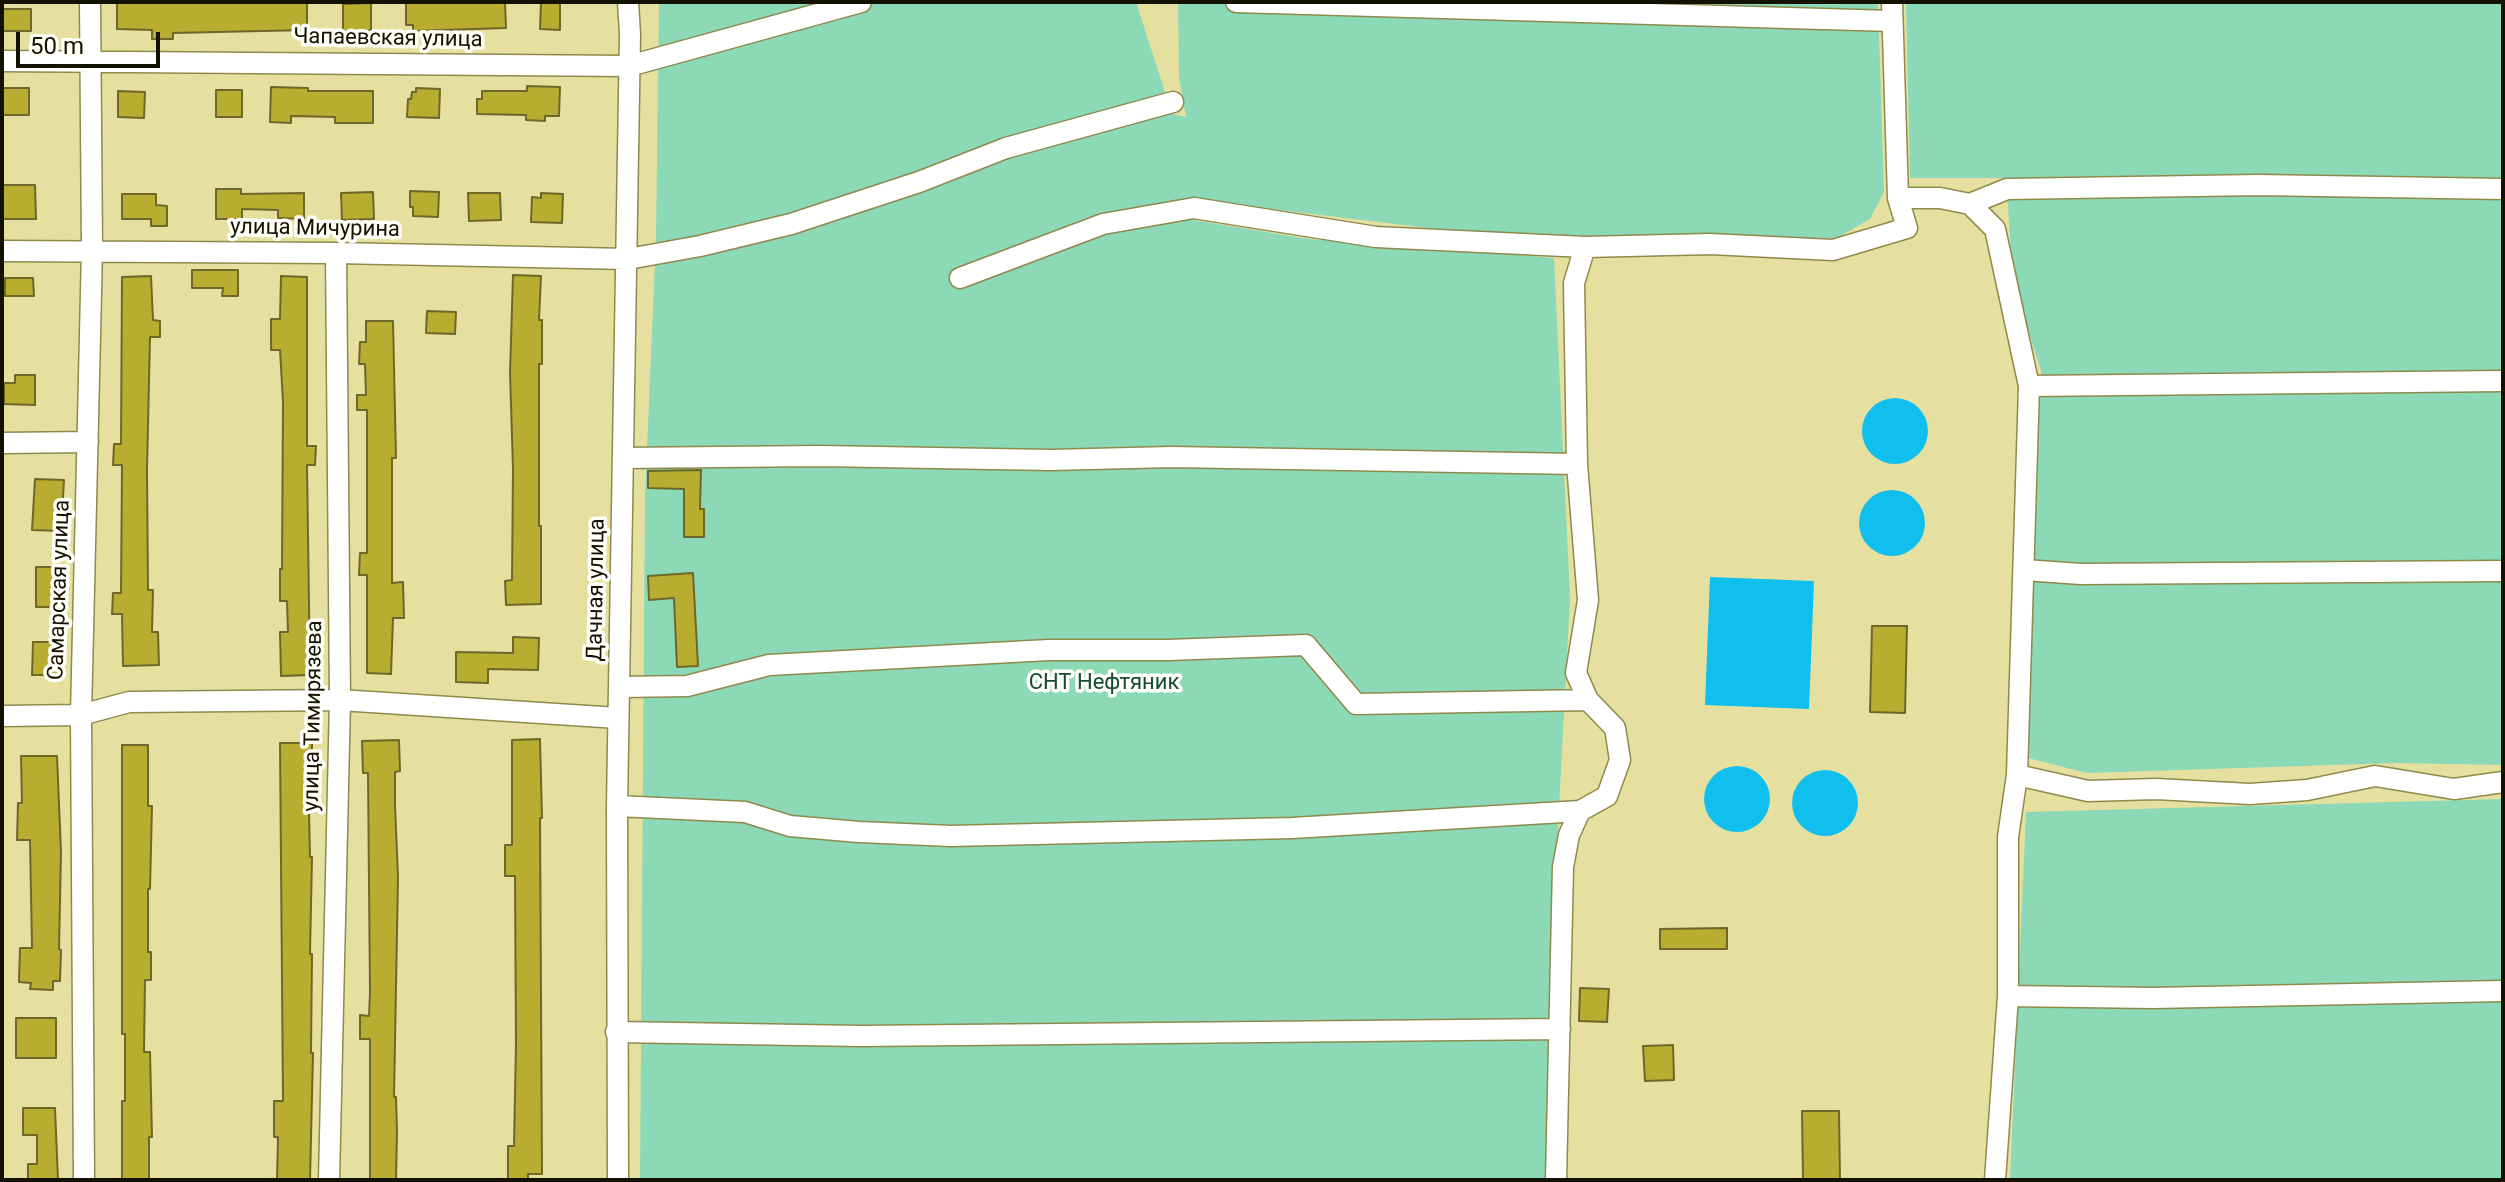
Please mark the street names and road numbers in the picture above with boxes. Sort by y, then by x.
street label: Чапаевская улица [293,24,483,54]
street label: улица Мичурина [230,214,400,244]
street label: Самарская улица [44,499,76,681]
street label: Дачная улица [583,518,611,662]
street label: улица Тимирязева [299,620,329,812]

